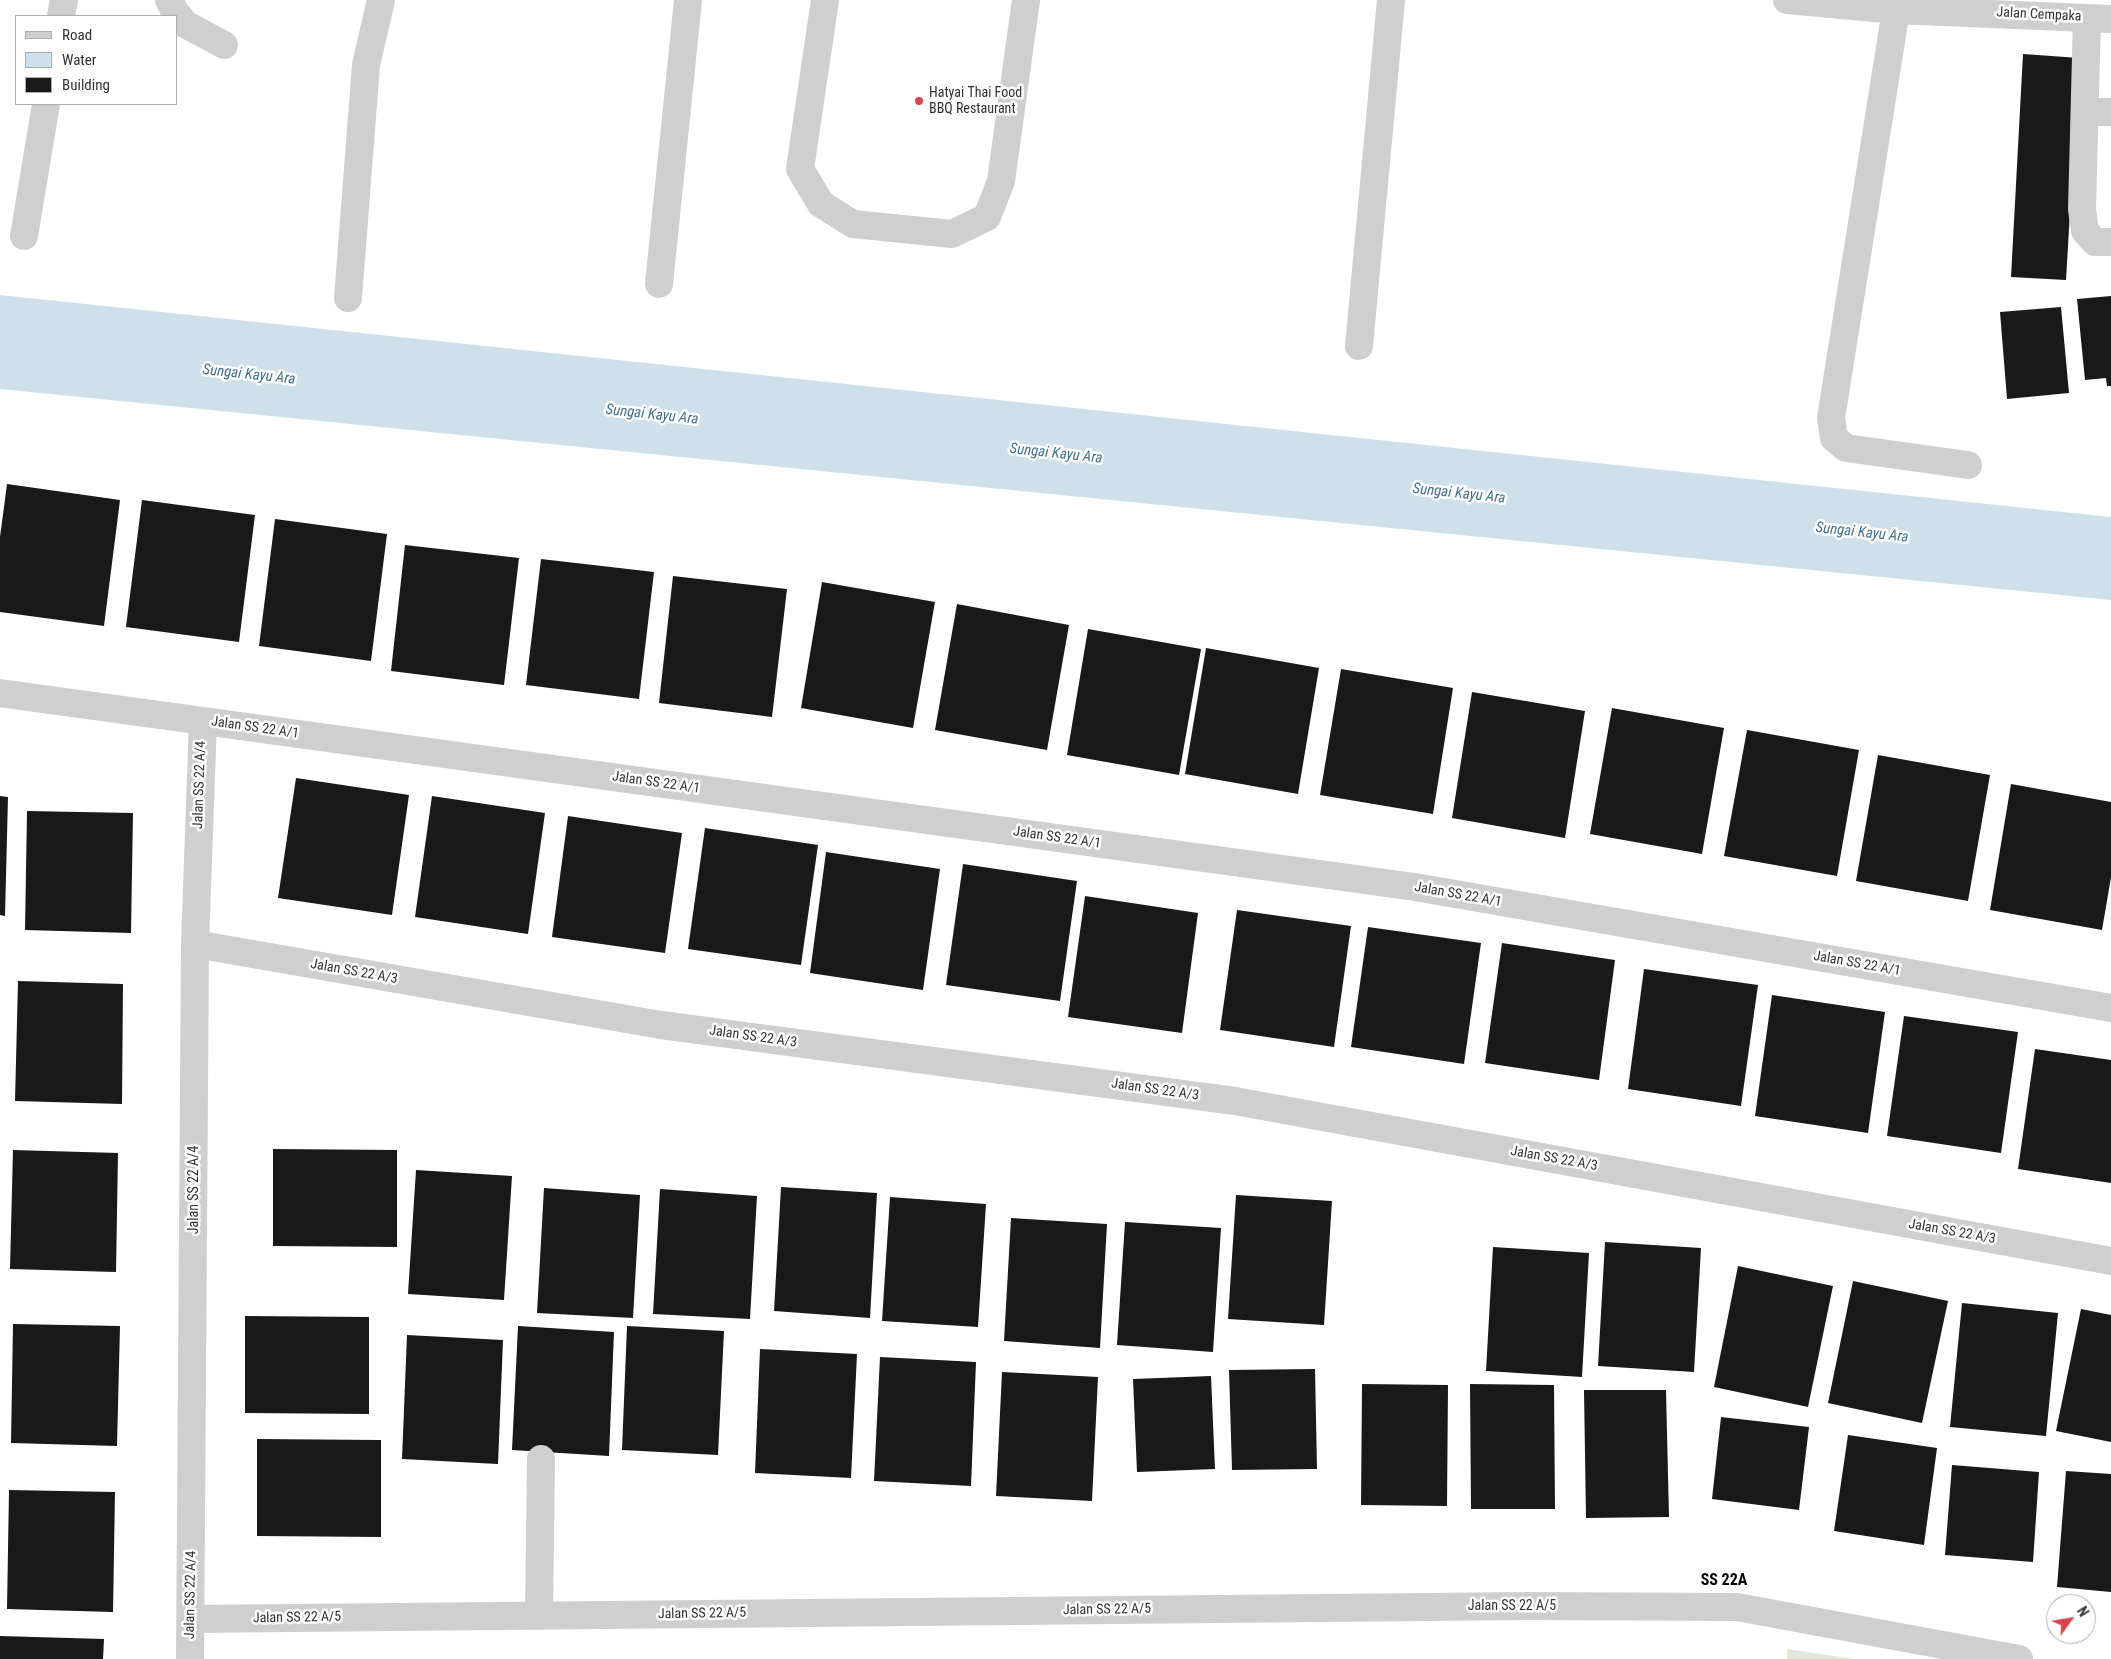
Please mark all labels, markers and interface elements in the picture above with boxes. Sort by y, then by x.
street label: Jalan Cempaka [1996,4,2082,26]
legend [15,15,178,105]
text: Road [62,26,92,44]
text: Water [62,51,96,69]
text: Building [62,76,110,94]
place label: Hatyai Thai Food BBQ Restaurant [929,85,1022,118]
marker: Hatyai Thai Food BBQ Restaurant [913,95,925,107]
water label: Sungai Kayu Ara [202,361,296,389]
water label: Sungai Kayu Ara [605,401,699,429]
water label: Sungai Kayu Ara [1009,440,1103,468]
water label: Sungai Kayu Ara [1412,480,1506,508]
water label: Sungai Kayu Ara [1815,519,1909,547]
street label: Jalan SS 22 A/1 [210,714,300,742]
street label: Jalan SS 22 A/4 [190,741,210,829]
street label: Jalan SS 22 A/1 [611,769,701,797]
street label: Jalan SS 22 A/1 [1012,824,1102,852]
street label: Jalan SS 22 A/1 [1413,879,1503,911]
street label: Jalan SS 22 A/1 [1812,948,1902,980]
street label: Jalan SS 22 A/3 [309,956,399,988]
street label: Jalan SS 22 A/3 [708,1023,798,1051]
street label: Jalan SS 22 A/3 [1110,1076,1200,1104]
street label: Jalan SS 22 A/3 [1509,1143,1599,1175]
street label: Jalan SS 22 A/4 [186,1146,202,1234]
street label: Jalan SS 22 A/3 [1907,1216,1997,1248]
street label: Jalan SS 22 A/4 [182,1551,200,1639]
district label: SS 22A [1701,1571,1747,1591]
north arrow [2046,1594,2096,1644]
street label: Jalan SS 22 A/5 [1468,1598,1556,1614]
street label: Jalan SS 22 A/5 [1063,1601,1151,1619]
text: N [2074,1604,2092,1619]
street label: Jalan SS 22 A/5 [658,1605,746,1623]
street label: Jalan SS 22 A/5 [253,1609,341,1627]

